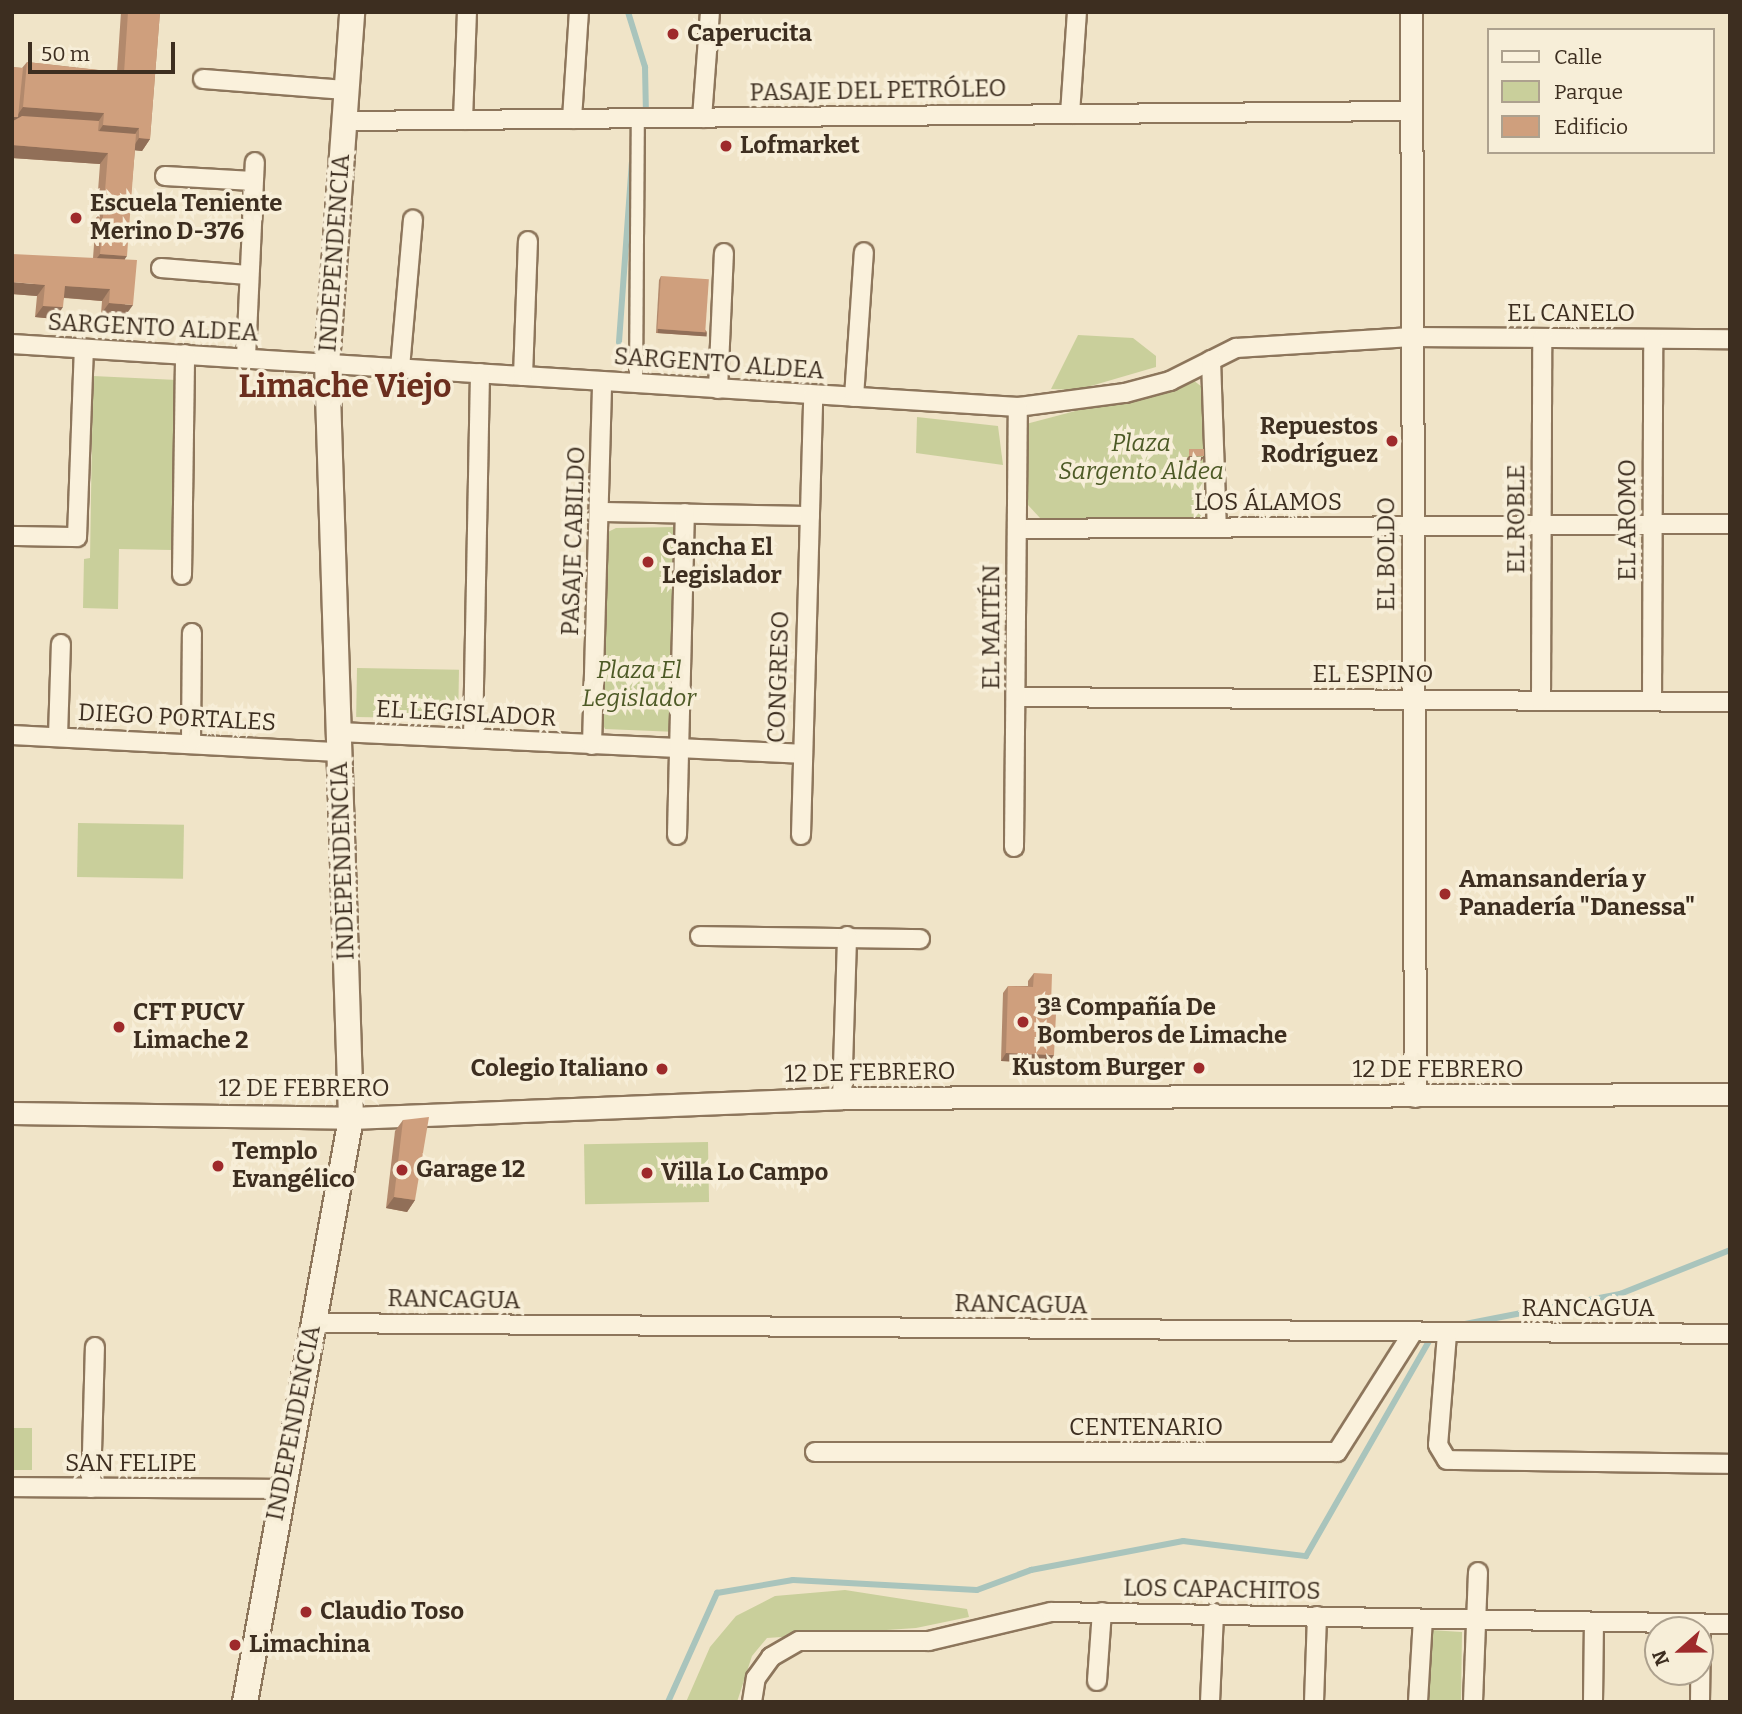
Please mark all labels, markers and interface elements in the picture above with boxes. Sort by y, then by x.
place label: Caperucita [687,20,812,48]
marker: Caperucita [665,26,681,42]
scale bar [32,28,178,72]
legend [1486,28,1714,154]
text: 50 m [41,41,90,67]
text: Calle [1554,44,1602,70]
street label: PASAJE DEL PETRÓLEO [749,74,1007,108]
text: Parque [1554,79,1623,105]
text: Edificio [1554,114,1628,140]
place label: Lofmarket [740,132,860,160]
marker: Lofmarket [718,138,734,154]
street label: INDEPENDENCIA [314,153,356,353]
place label: Escuela Teniente Merino D-376 [90,190,282,246]
marker: Escuela Teniente Merino D-376 [68,210,84,226]
street label: EL CANELO [1507,300,1635,328]
street label: SARGENTO ALDEA [47,308,259,348]
street label: SARGENTO ALDEA [613,342,825,386]
district label: Limache Viejo [239,367,451,405]
place label: Repuestos Rodríguez [1260,413,1378,469]
park label: Plaza Sargento Aldea [1058,430,1224,486]
marker: Repuestos Rodríguez [1384,433,1400,449]
street label: PASAJE CABILDO [556,446,592,636]
street label: EL AROMO [1614,459,1642,581]
street label: EL ROBLE [1503,464,1531,574]
street label: LOS ÁLAMOS [1194,489,1342,517]
street label: EL BOLDO [1373,497,1401,611]
place label: Cancha El Legislador [662,534,782,590]
marker: Cancha El Legislador [640,554,656,570]
street label: EL MAITÉN [978,564,1006,690]
street label: CONGRESO [762,610,796,744]
park label: Plaza El Legislador [582,657,696,713]
street label: EL ESPINO [1313,661,1433,689]
street label: EL LEGISLADOR [375,695,557,733]
street label: DIEGO PORTALES [77,698,277,738]
street label: INDEPENDENCIA [325,761,361,961]
place label: Amansandería y Panadería "Danessa" [1459,866,1695,922]
marker: Amansandería y Panadería "Danessa" [1437,886,1453,902]
place label: 3ª Compañía De Bomberos de Limache [1037,994,1287,1050]
place label: CFT PUCV Limache 2 [133,999,249,1055]
marker: 3ª Compañía De Bomberos de Limache [1015,1014,1031,1030]
marker: CFT PUCV Limache 2 [111,1019,127,1035]
place label: Kustom Burger [1012,1054,1185,1082]
place label: Colegio Italiano [470,1055,648,1083]
street label: 12 DE FEBRERO [1352,1056,1524,1084]
street label: 12 DE FEBRERO [784,1057,956,1089]
marker: Kustom Burger [1191,1060,1207,1076]
marker: Colegio Italiano [654,1061,670,1077]
street label: 12 DE FEBRERO [218,1075,390,1103]
place label: Templo Evangélico [232,1138,355,1194]
place label: Garage 12 [416,1156,525,1184]
marker: Templo Evangélico [210,1158,226,1174]
place label: Villa Lo Campo [661,1159,828,1187]
marker: Garage 12 [394,1162,410,1178]
marker: Villa Lo Campo [639,1165,655,1181]
street label: RANCAGUA [387,1284,521,1316]
street label: RANCAGUA [954,1289,1088,1321]
street label: RANCAGUA [1521,1295,1655,1323]
street label: INDEPENDENCIA [261,1323,327,1523]
street label: CENTENARIO [1069,1414,1223,1442]
street label: SAN FELIPE [65,1450,197,1478]
street label: LOS CAPACHITOS [1123,1574,1321,1606]
place label: Claudio Toso [320,1598,464,1626]
marker: Claudio Toso [298,1604,314,1620]
north arrow [1644,1616,1714,1686]
place label: Limachina [249,1631,370,1659]
marker: Limachina [227,1637,243,1653]
text: N [1647,1647,1674,1669]

